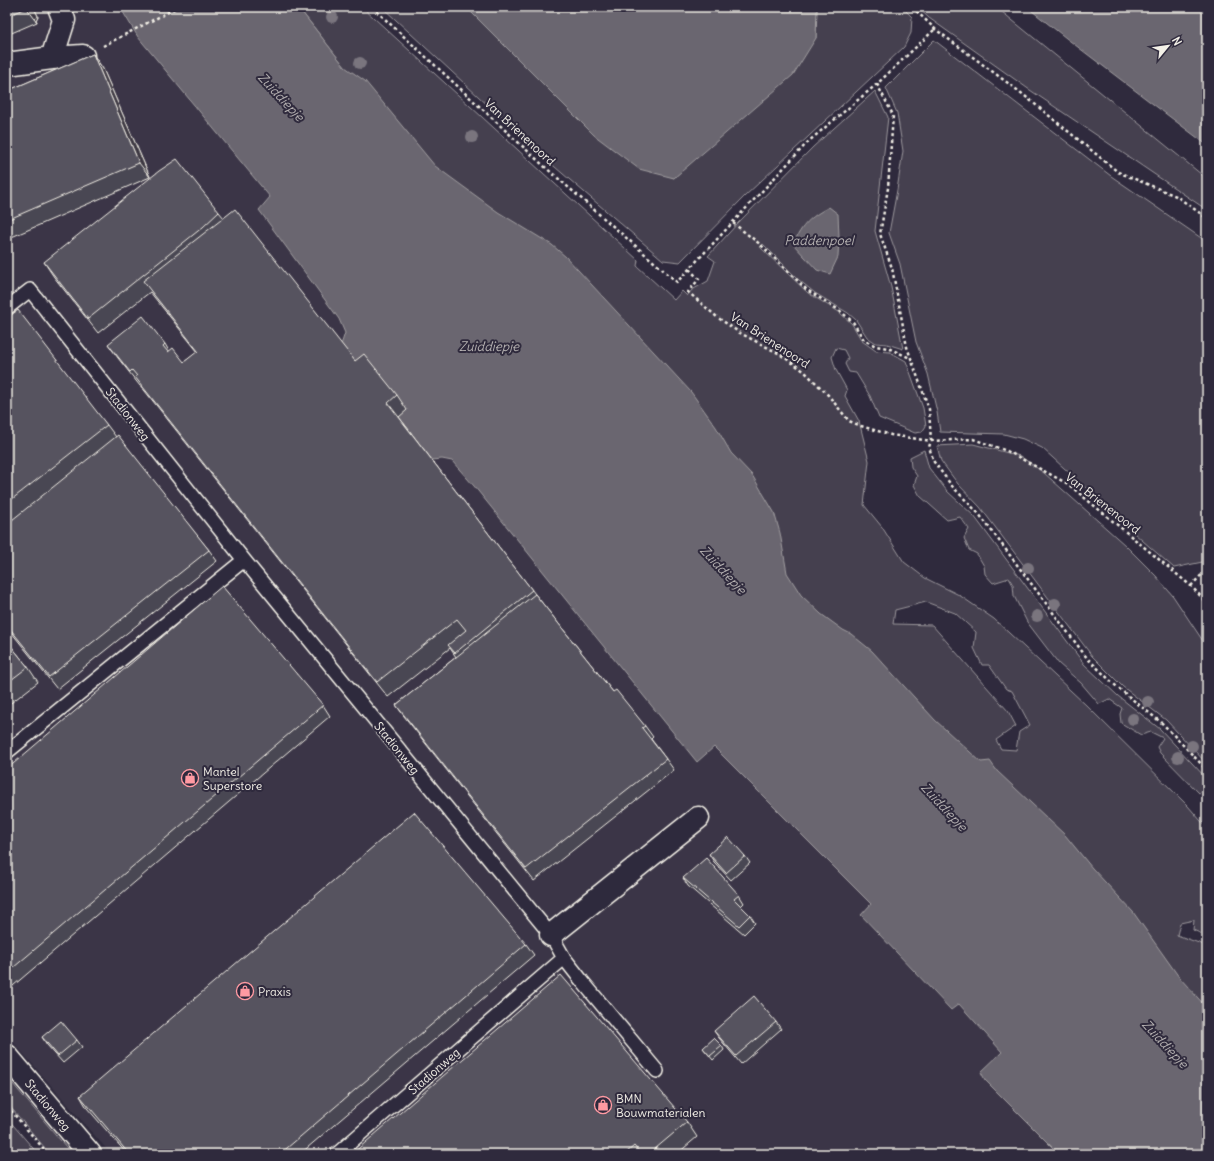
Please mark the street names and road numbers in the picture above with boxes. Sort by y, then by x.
street label: Van Brienenoord [482,95,558,169]
street label: Van Brienenoord [728,309,812,371]
street label: Stadionweg [103,384,153,444]
street label: Van Brienenoord [1062,469,1144,537]
street label: Stadionweg [371,719,423,777]
street label: Stadionweg [405,1045,463,1097]
street label: Stadionweg [22,1076,74,1134]

